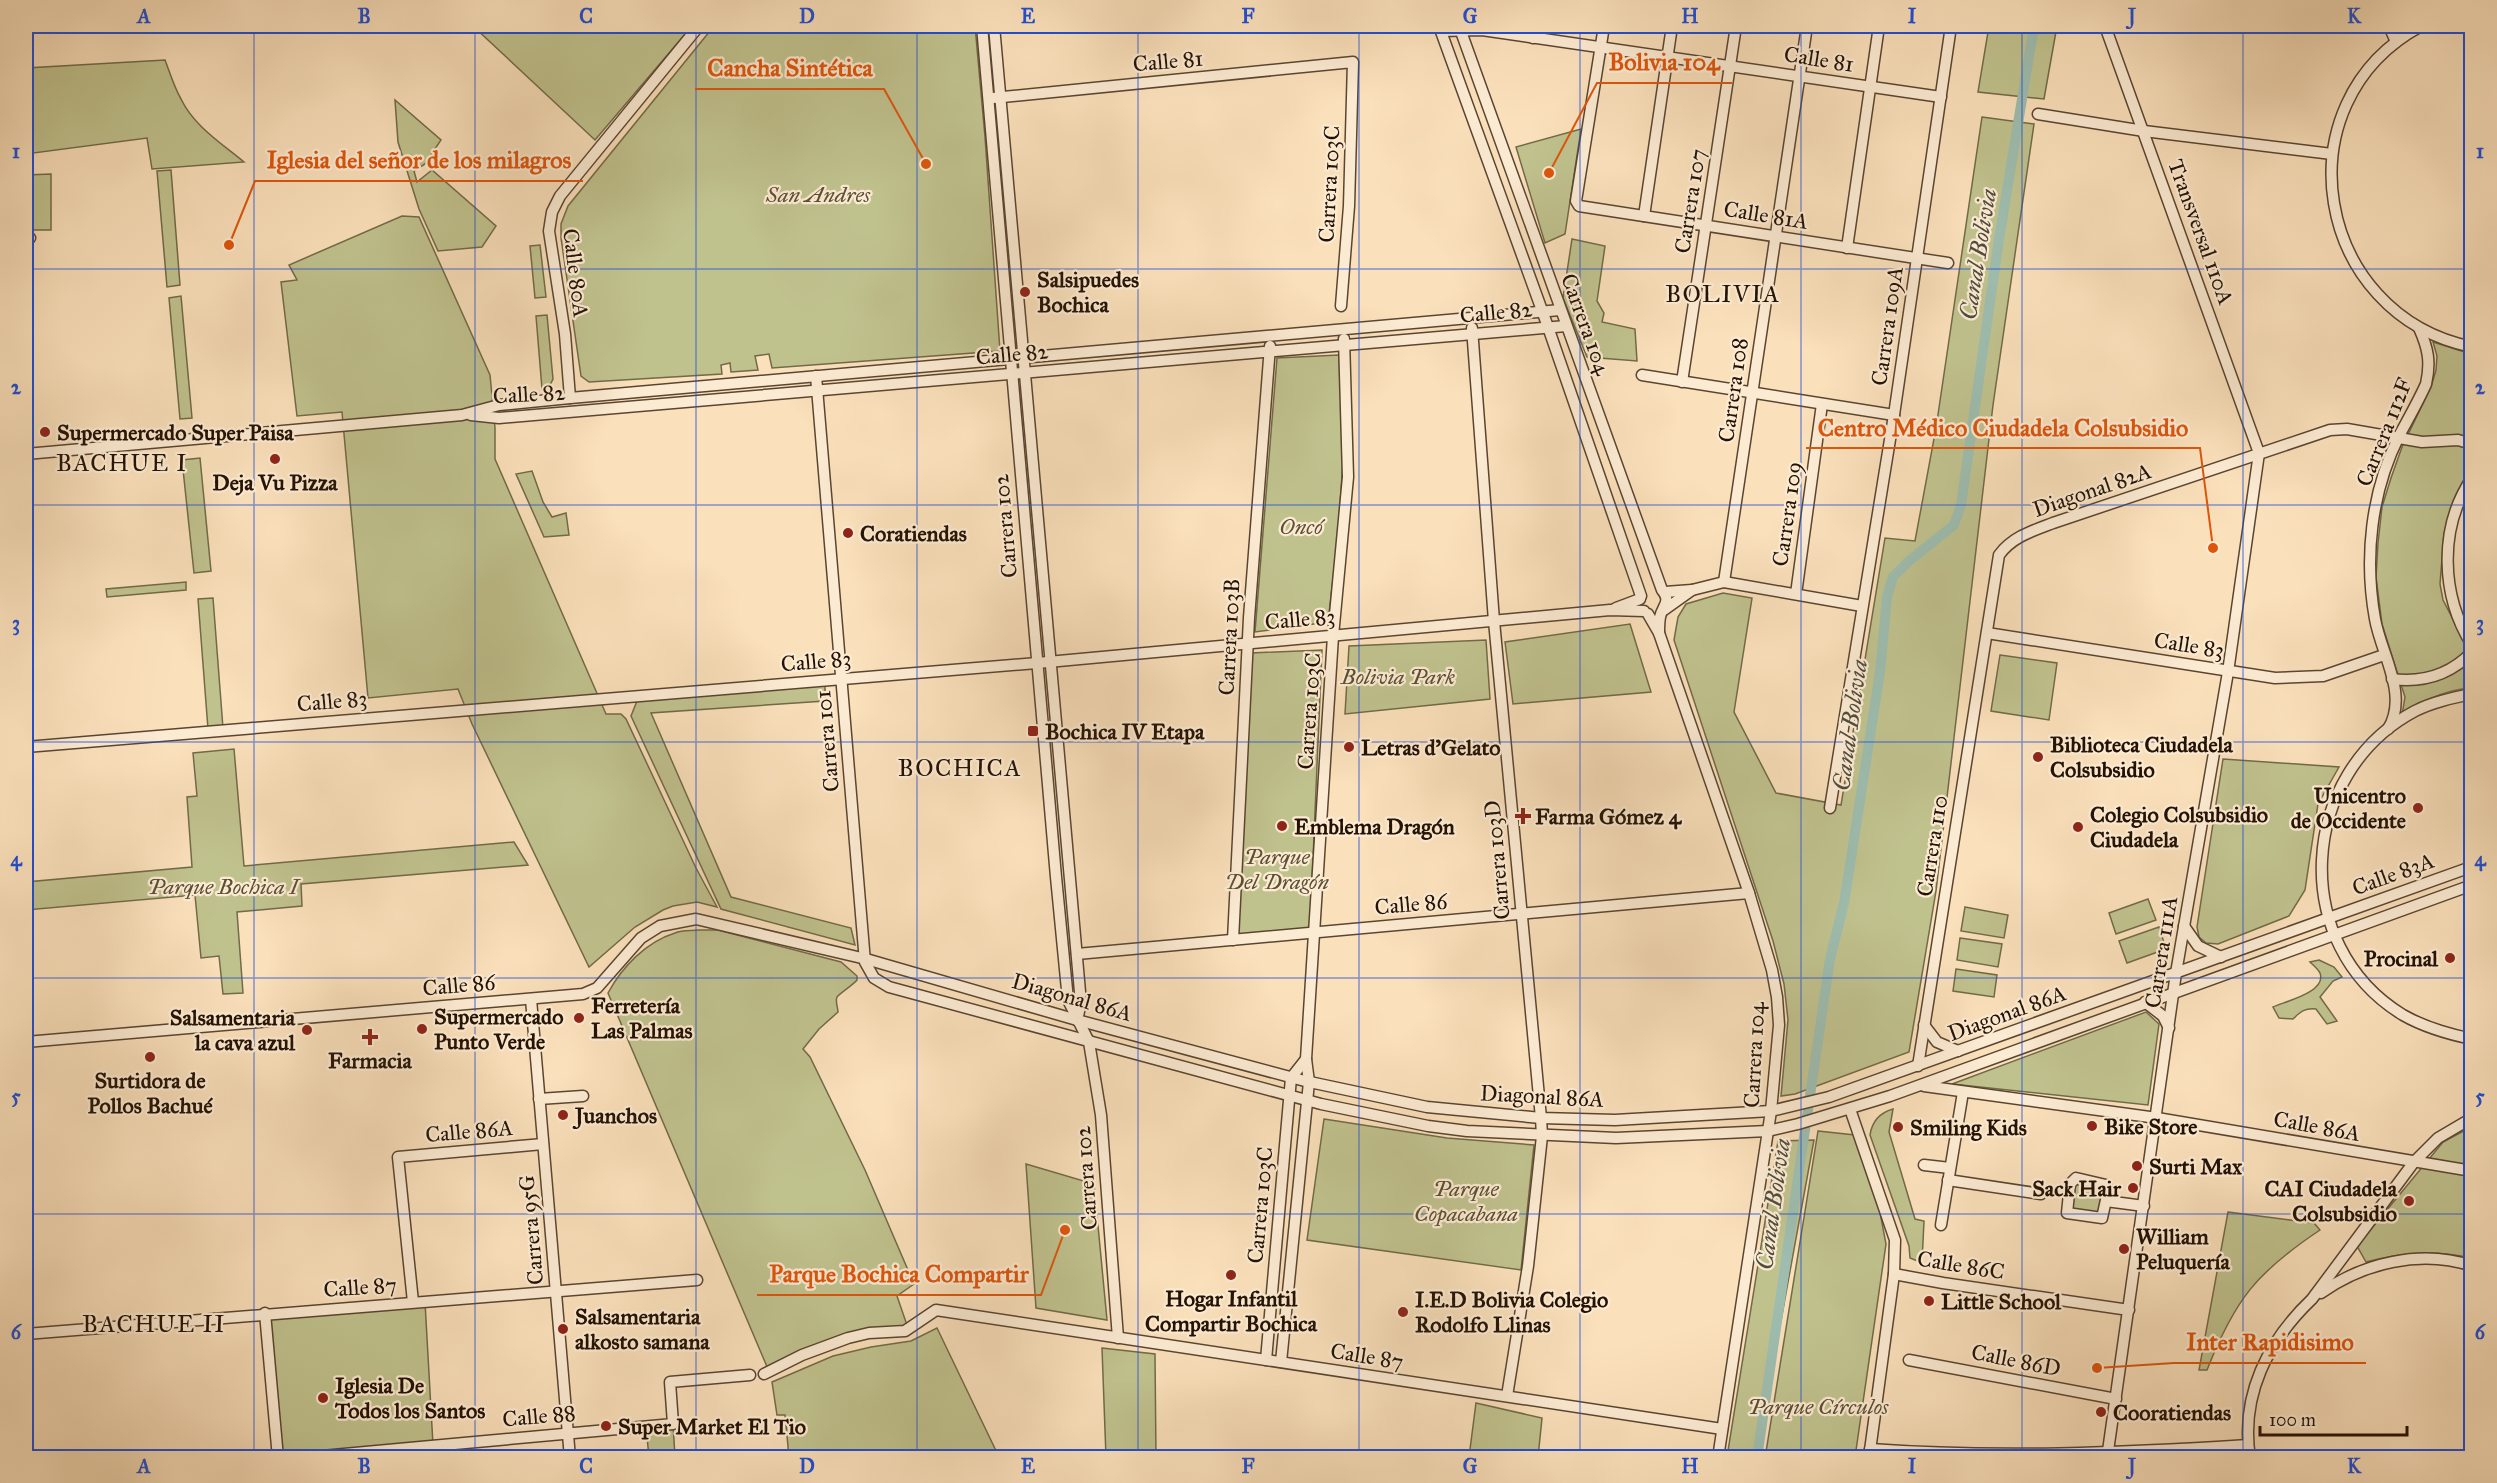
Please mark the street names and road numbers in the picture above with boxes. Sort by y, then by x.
street label: Calle 81 [1782,40,1856,78]
street label: Calle 81 [1132,44,1204,78]
street label: Carrera 103C [1312,125,1346,243]
street label: Carrera 107 [1668,147,1712,255]
street label: Transversal 110A [2162,156,2240,309]
street label: Calle 81A [1722,195,1810,235]
street label: Calle 80A [557,227,595,319]
street label: Carrera 109A [1865,264,1909,387]
street label: Carrera 104 [1555,270,1617,379]
street label: Calle 82 [1459,295,1533,329]
street label: Carrera 108 [1712,336,1754,444]
street label: Calle 82 [975,337,1049,371]
street label: Carrera 112F [2350,374,2418,490]
street label: Calle 82 [492,379,566,409]
street label: Diagonal 82A [2029,457,2155,523]
street label: Carrera 109 [1766,460,1808,568]
street label: Carrera 102 [987,473,1023,579]
street label: Carrera 103B [1212,578,1246,696]
street label: Calle 83 [1264,602,1336,636]
street label: Calle 83 [2152,626,2226,664]
street label: Calle 83 [780,644,852,678]
street label: Carrera 103C [1291,652,1327,770]
street label: Calle 83 [296,684,368,718]
street label: Carrera 101 [809,689,845,793]
street label: Carrera 110 [1911,793,1953,899]
street label: Carrera 103D [1478,799,1516,921]
street label: Calle 83A [2348,847,2438,901]
street label: Calle 86 [1373,887,1449,921]
street label: Carrera 111A [2139,894,2183,1010]
street label: Diagonal 86A [1009,967,1135,1027]
street label: Calle 86 [421,968,497,1002]
street label: Diagonal 86A [1944,979,2070,1047]
street label: Carrera 104 [1738,1001,1770,1109]
street label: Diagonal 86A [1479,1079,1605,1113]
street label: Calle 86A [2271,1105,2363,1147]
street label: Calle 86A [424,1114,514,1148]
street label: Carrera 102 [1069,1125,1103,1231]
street label: Carrera 103C [1241,1145,1279,1265]
street label: Carrera 95G [513,1174,549,1286]
street label: Calle 86C [1915,1245,2007,1285]
street label: Calle 87 [322,1271,398,1303]
street label: Calle 87 [1329,1337,1405,1375]
street label: Calle 86D [1969,1338,2063,1382]
street label: Calle 88 [501,1399,577,1433]

